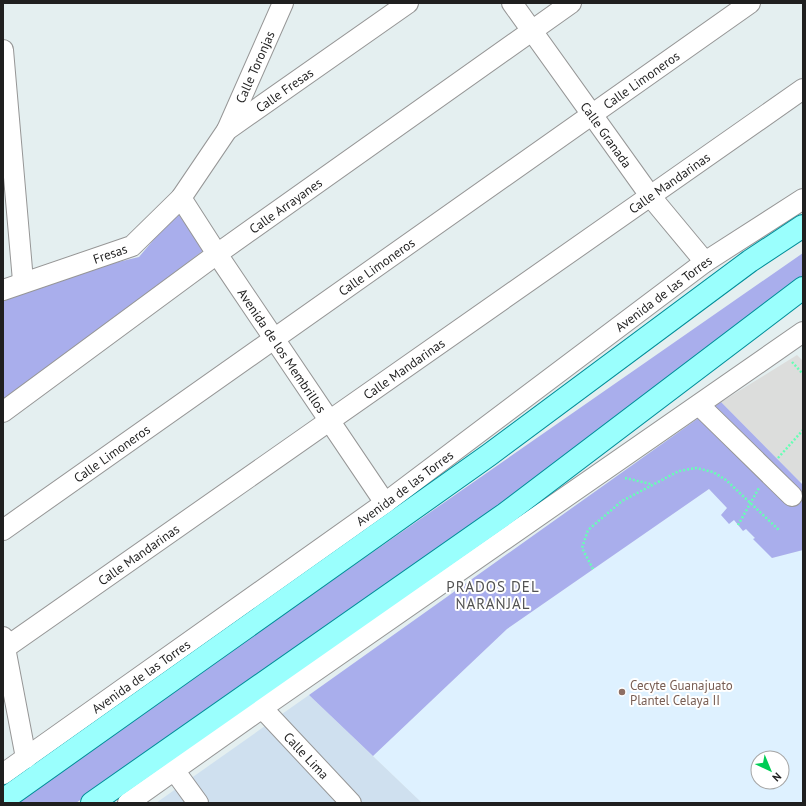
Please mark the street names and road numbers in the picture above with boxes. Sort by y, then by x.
street label: Calle Toronjas [231,28,278,106]
street label: Calle Limoneros [600,47,683,113]
street label: Calle Fresas [252,64,316,116]
street label: Calle Granada [577,98,636,171]
street label: Calle Mandarinas [625,148,713,217]
street label: Calle Arrayanes [246,174,325,237]
street label: Calle Limoneros [335,234,418,299]
street label: Fresas [91,240,129,267]
street label: Avenida de las Torres [612,251,715,335]
street label: Avenida de los Membrillos [234,285,330,416]
street label: Calle Mandarinas [360,334,448,403]
street label: Calle Limoneros [70,421,153,486]
street label: Avenida de las Torres [353,446,456,529]
street label: Calle Mandarinas [94,520,183,589]
street label: Avenida de las Torres [88,635,193,717]
street label: Calle Lima [280,728,333,783]

